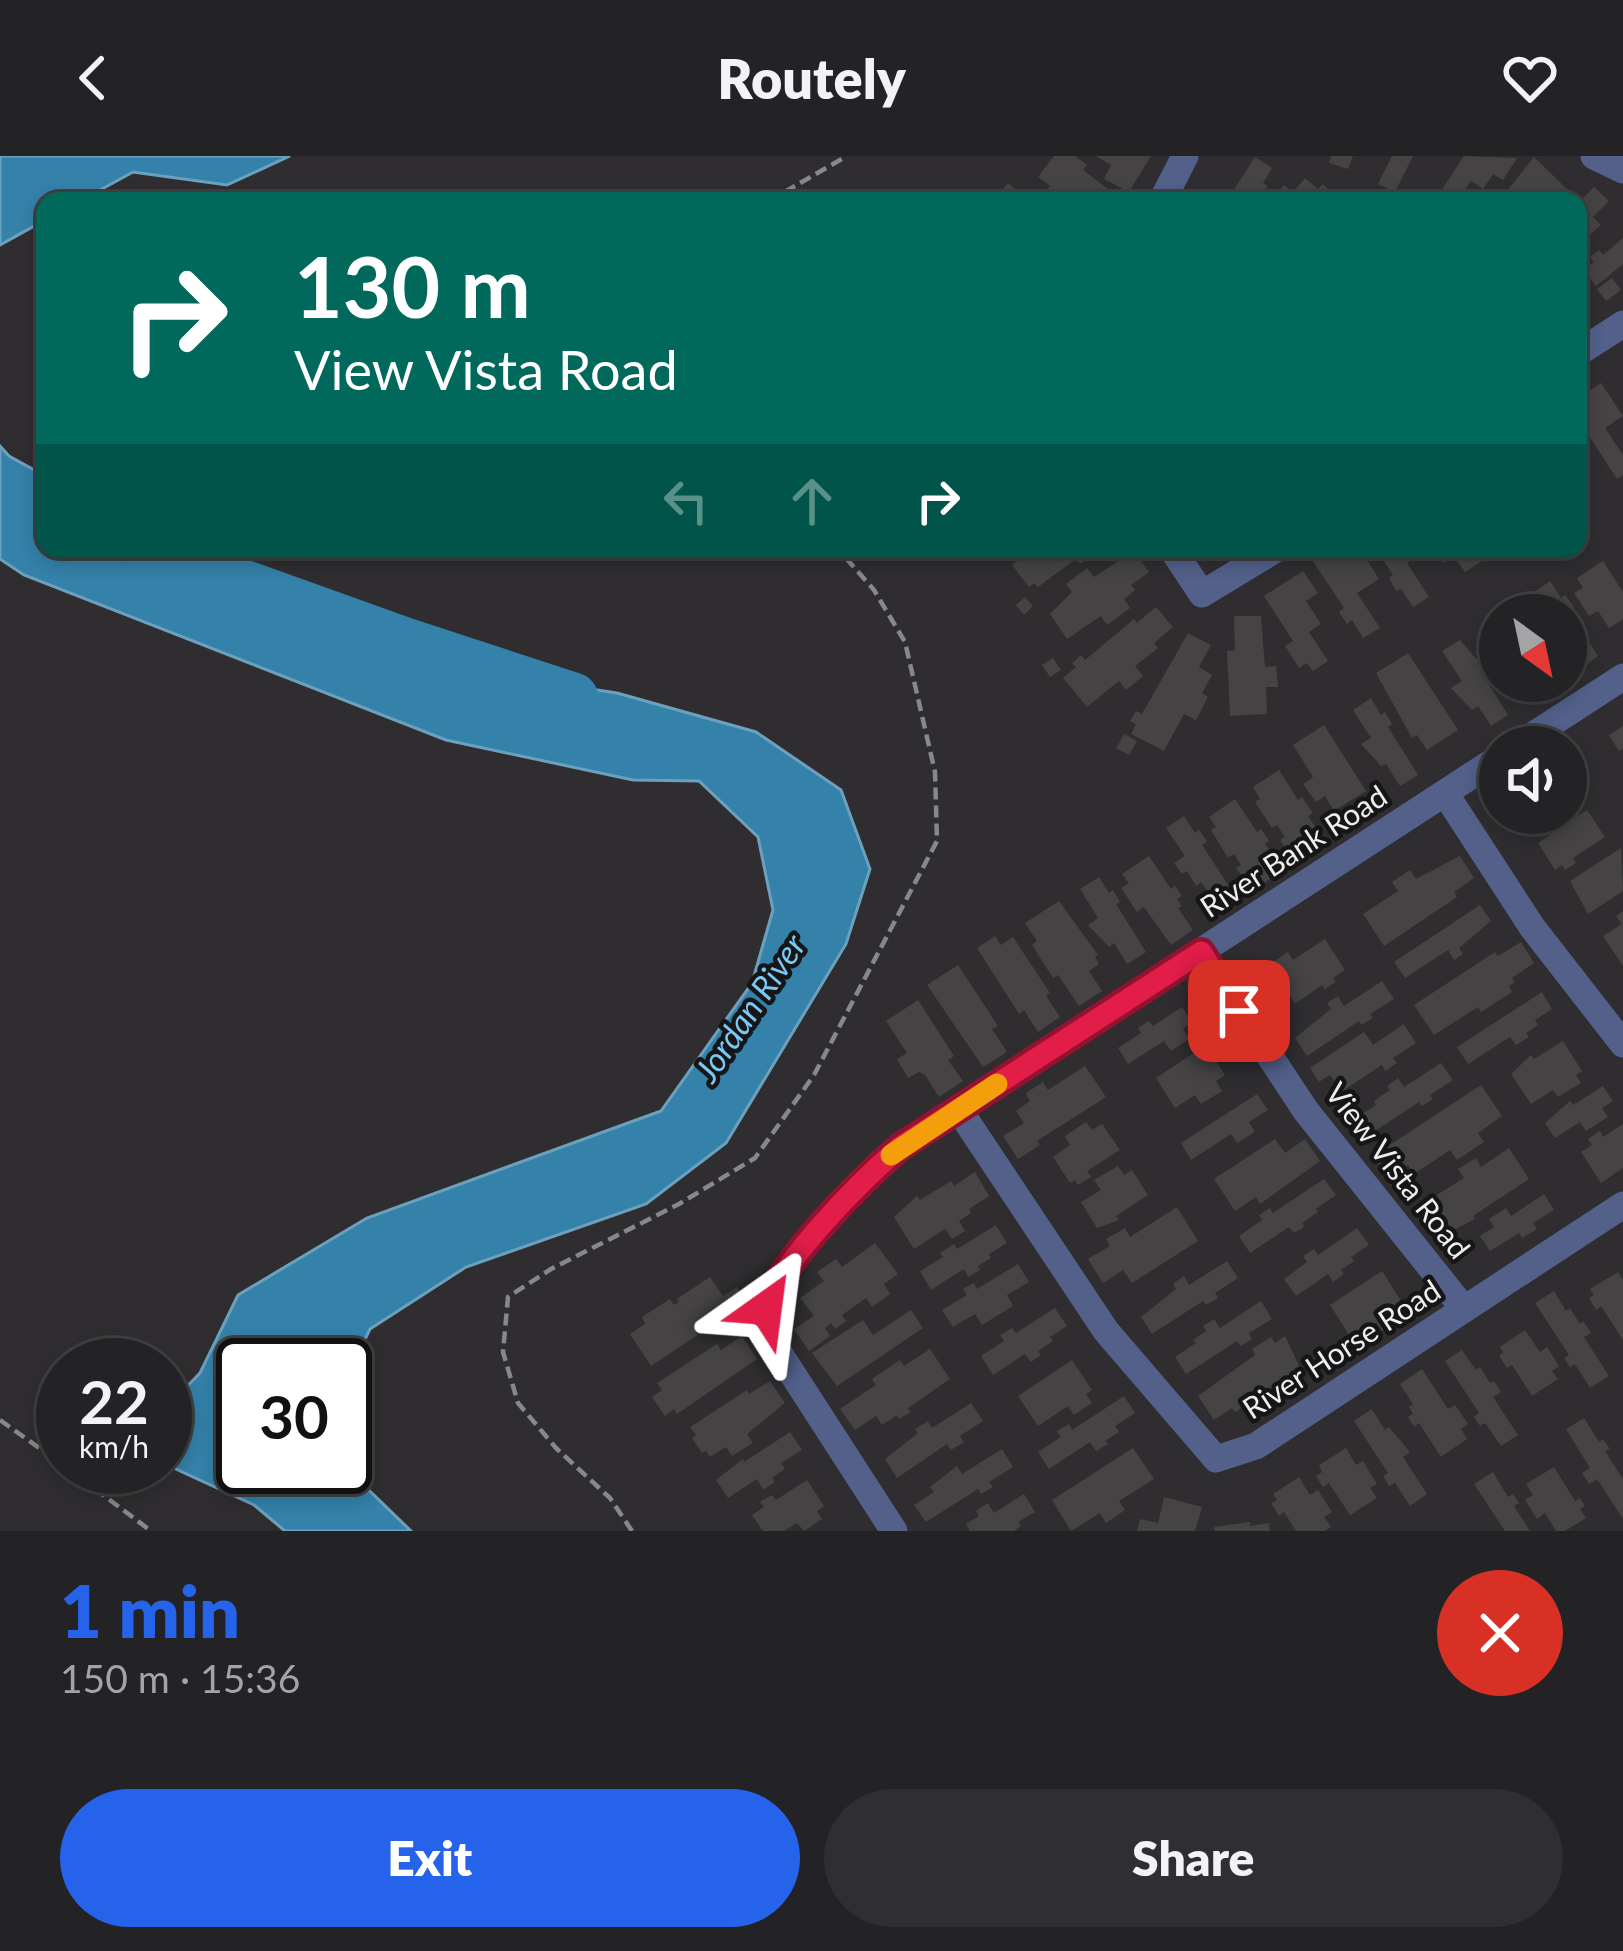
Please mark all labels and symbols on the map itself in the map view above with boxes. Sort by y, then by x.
north arrow [1479,594,1587,702]
street label: River Bank Road [1193,777,1393,924]
water label: Jordan River [685,926,813,1090]
pin [1188,960,1290,1062]
street label: View Vista Road [1319,1075,1478,1265]
position arrow [703,1245,829,1371]
street label: River Horse Road [1235,1271,1446,1426]
speed limit sign: 30 [216,1338,372,1494]

